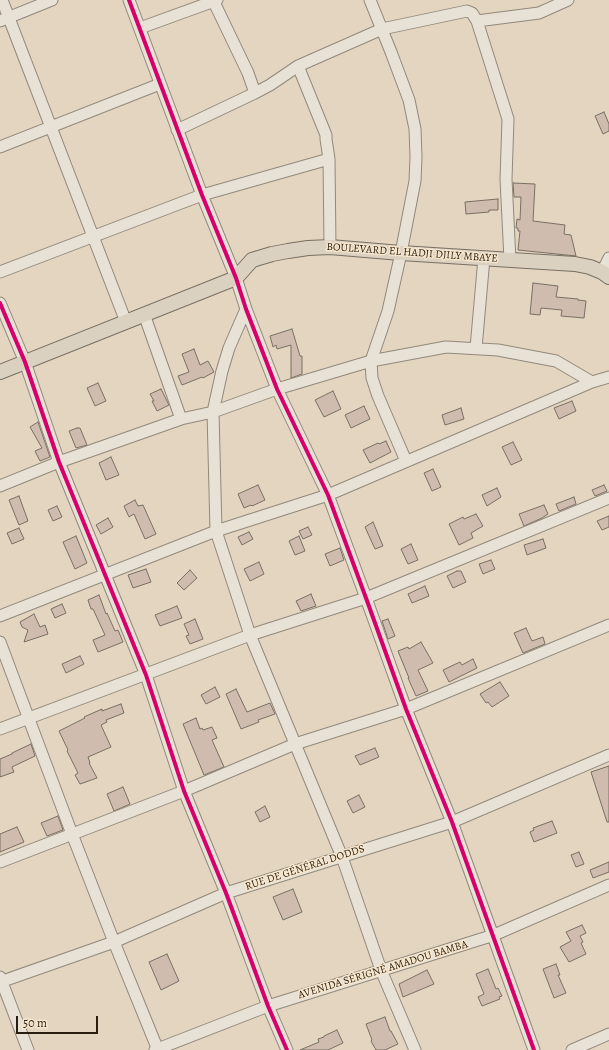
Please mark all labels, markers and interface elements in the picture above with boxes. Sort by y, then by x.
street label: BOULEVARD EL HADJI DJILY MBAYE [326,240,498,266]
street label: RUE DE GÉNÉRAL DODDS [244,842,366,894]
street label: AVENIDA SÉRIGNÉ AMADOU BAMBA [297,938,469,1002]
scale bar [18,1008,100,1034]
text: 50 m [23,1015,47,1031]

